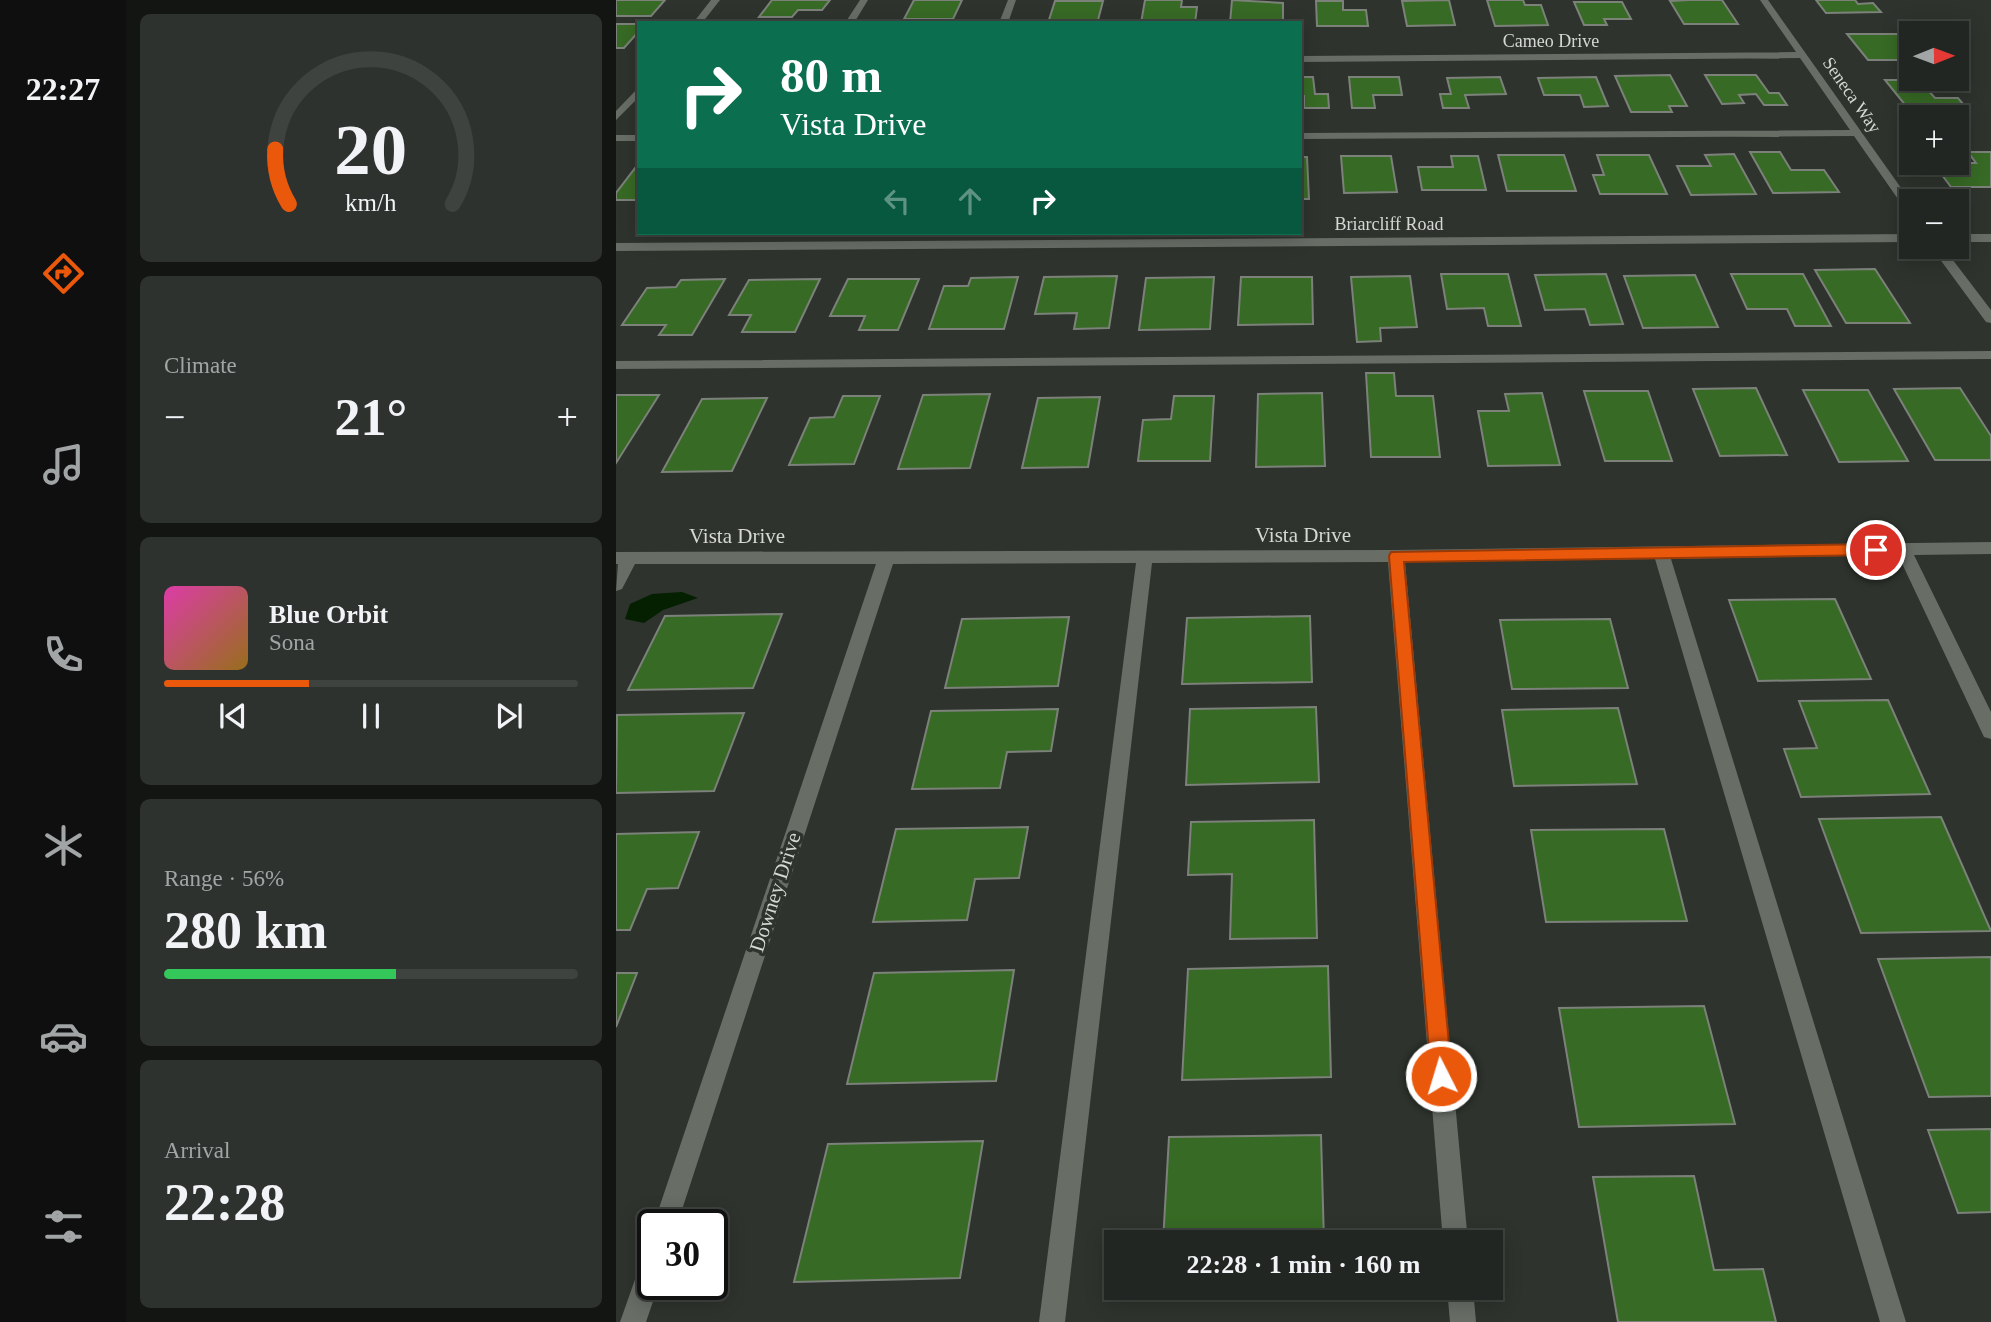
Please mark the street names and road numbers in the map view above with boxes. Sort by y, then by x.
street label: Cameo Drive [1503,31,1599,51]
street label: Seneca Way [1819,53,1885,137]
street label: Briarcliff Road [1334,214,1444,234]
street label: Vista Drive [1255,523,1351,547]
street label: Vista Drive [689,524,785,548]
street label: Downey Drive [744,829,806,955]

